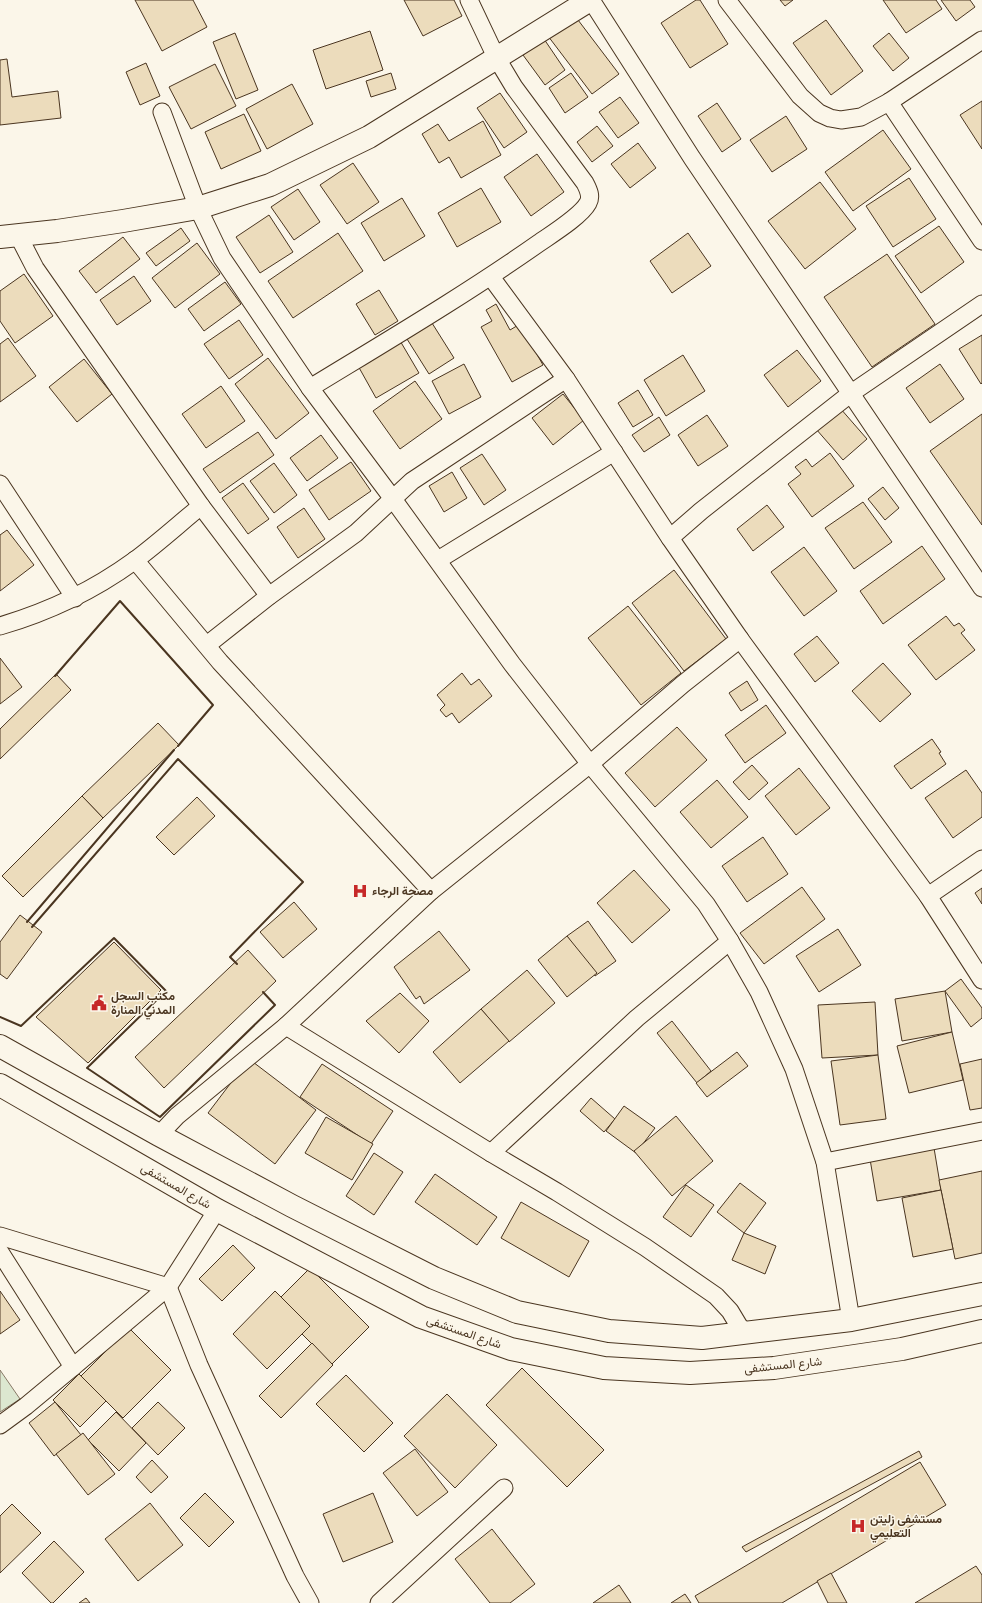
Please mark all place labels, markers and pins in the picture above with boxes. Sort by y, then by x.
hospital icon: مصحة الرجاء [351,882,369,900]
place label: مصحة الرجاء [372,883,434,899]
place label: مكتب السجل المدني المنارة [111,988,175,1020]
public building icon: مكتب السجل المدني المنارة [90,994,108,1012]
place label: مستشفى زليتن التعليمي [870,1511,943,1543]
hospital icon: مستشفى زليتن التعليمي [849,1517,867,1535]

